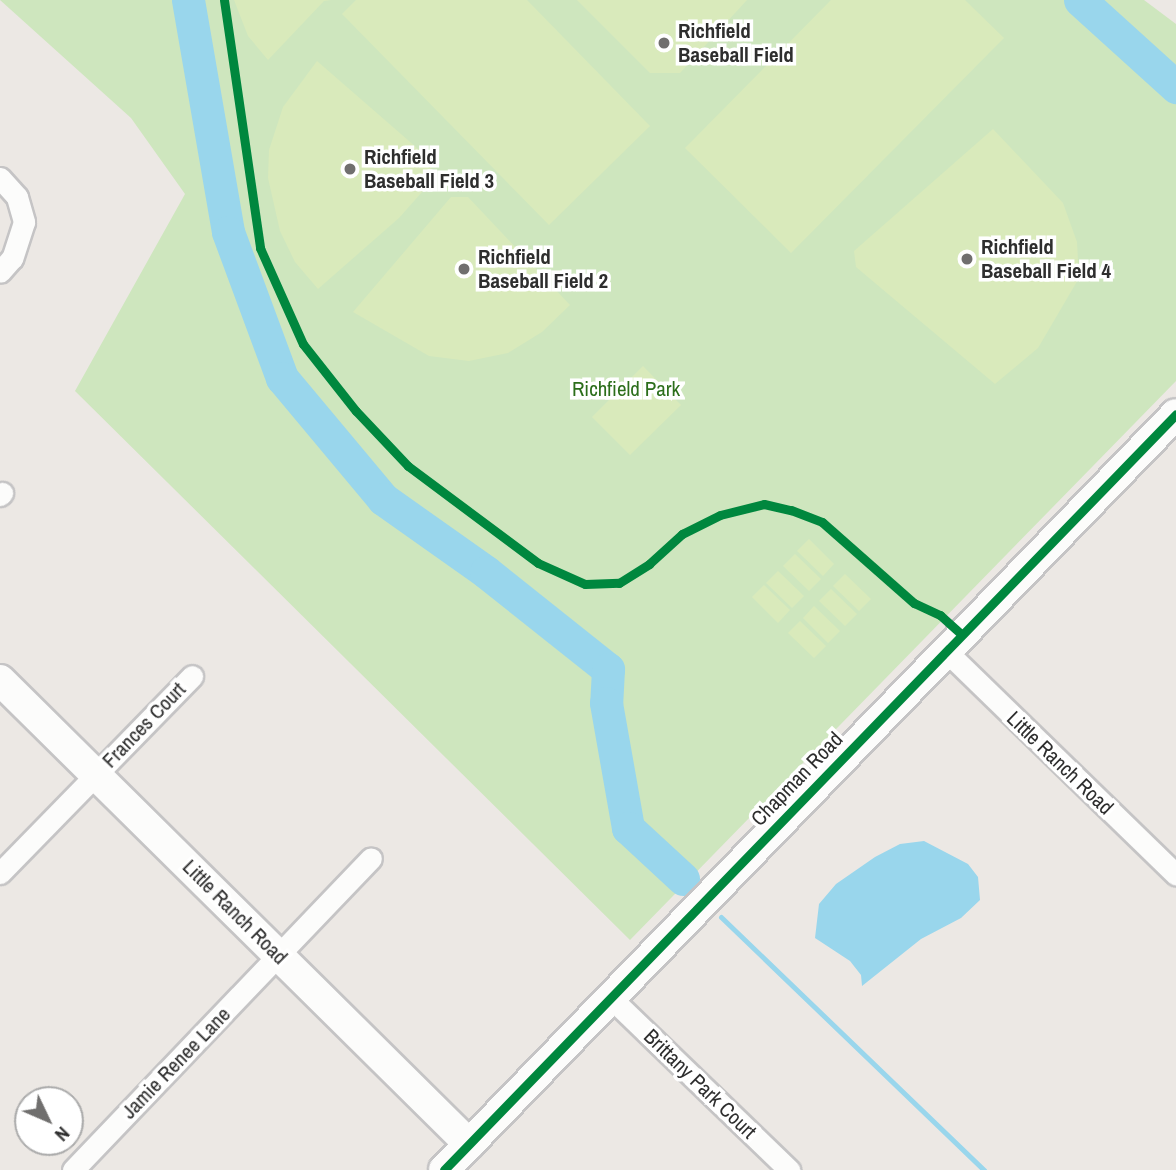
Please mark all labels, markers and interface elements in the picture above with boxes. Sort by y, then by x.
place label: Richfield Baseball Field [678,18,794,68]
marker: Richfield Baseball Field [656,35,672,51]
place label: Richfield Baseball Field 3 [364,144,494,194]
marker: Richfield Baseball Field 3 [342,161,358,177]
place label: Richfield Baseball Field 4 [981,234,1111,284]
place label: Richfield Baseball Field 2 [478,244,608,294]
marker: Richfield Baseball Field 4 [959,251,975,267]
marker: Richfield Baseball Field 2 [456,261,472,277]
park label: Richfield Park [572,376,680,402]
street label: Frances Court [97,677,191,773]
street label: Little Ranch Road [1002,706,1118,820]
street label: Chapman Road [746,727,848,831]
street label: Little Ranch Road [177,854,293,970]
street label: Jamie Renee Lane [116,1002,236,1124]
street label: Brittany Park Court [639,1024,761,1144]
north arrow [14,1086,84,1156]
text: N [49,1121,76,1147]

